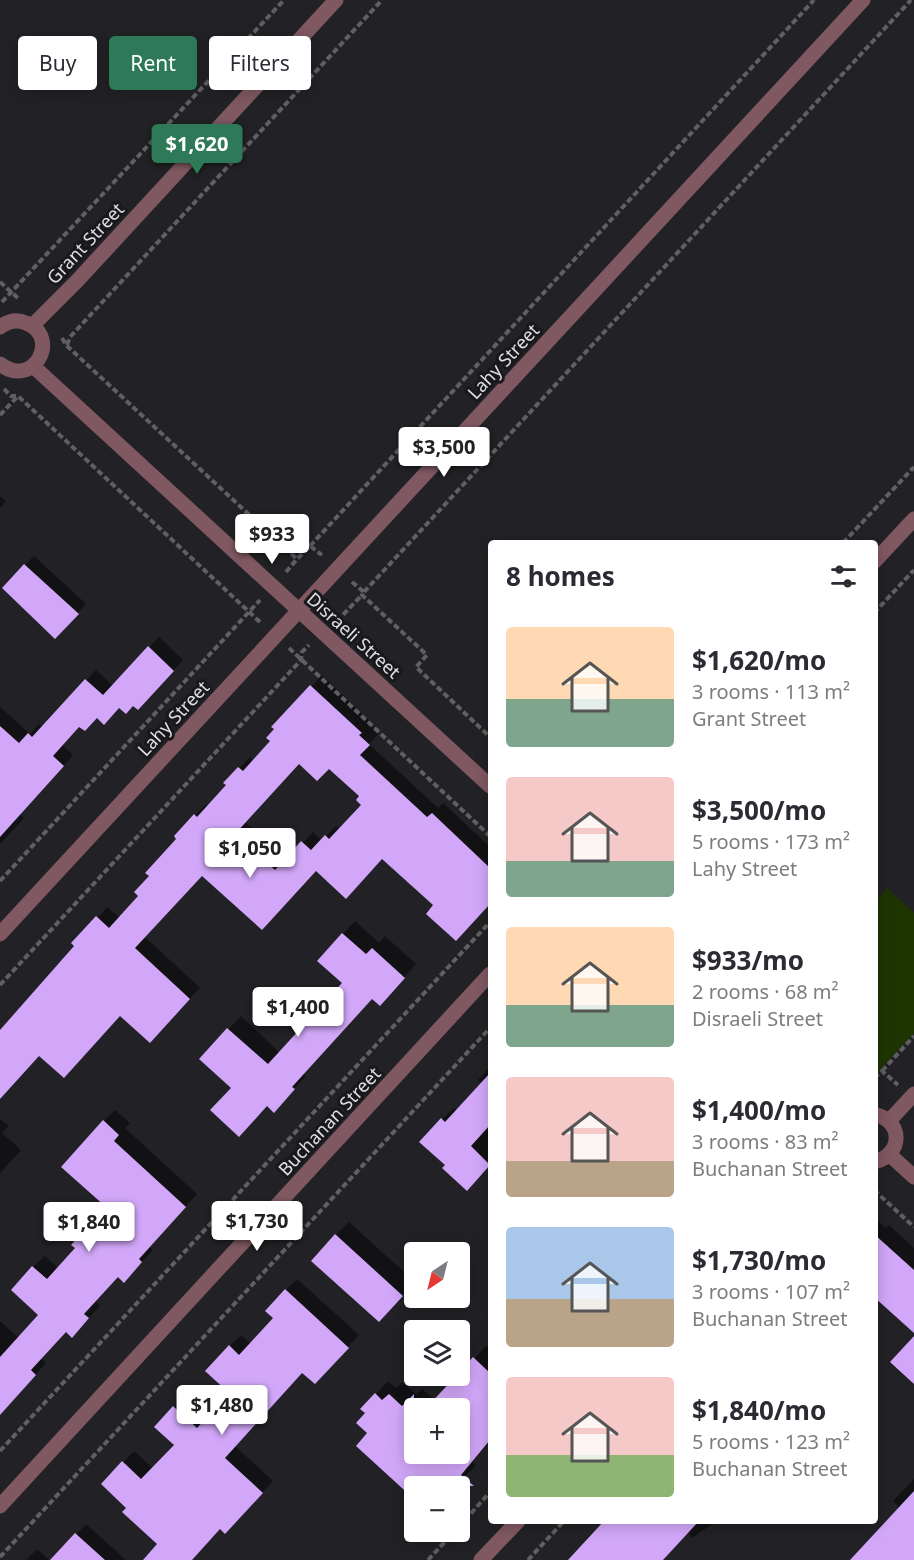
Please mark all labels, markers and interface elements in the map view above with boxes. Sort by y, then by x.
chip: Buy [18,36,97,90]
chip: Rent [109,36,197,90]
chip: Filters [209,36,311,90]
pin: $1,620 [148,124,246,175]
text: $1,620 [166,130,228,157]
street label: Grant Street [41,197,129,289]
street label: Lahy Street [462,318,544,404]
pin: $3,500 [395,427,493,478]
text: $3,500 [413,433,475,460]
pin: $933 [236,514,308,565]
text: $933 [249,520,295,547]
text: 8 homes [506,558,615,594]
icon: filters [827,560,860,593]
street label: Disraeli Street [302,587,406,684]
text: $1,620/mo [692,642,826,678]
icon: home [554,651,626,723]
street label: Lahy Street [132,675,214,761]
text: 3 rooms · 113 m² [692,678,850,705]
text: Grant Street [692,705,806,732]
text: $3,500/mo [692,792,826,828]
icon: home [554,801,626,873]
pin: $1,050 [201,828,299,879]
text: 5 rooms · 173 m² [692,828,850,855]
text: $1,050 [219,834,281,861]
text: Lahy Street [692,855,797,882]
text: $933/mo [692,942,804,978]
icon: home [554,951,626,1023]
text: 2 rooms · 68 m² [692,978,839,1005]
pin: $1,400 [249,987,347,1038]
text: $1,400 [267,993,329,1020]
text: Disraeli Street [692,1005,823,1032]
street label: Buchanan Street [272,1061,386,1180]
text: $1,400/mo [692,1092,826,1128]
icon: home [554,1101,626,1173]
text: 3 rooms · 83 m² [692,1128,839,1155]
text: Buchanan Street [692,1155,848,1182]
pin: $1,730 [208,1201,306,1252]
pin: $1,840 [40,1202,138,1253]
text: $1,730 [226,1207,288,1234]
text: $1,840 [58,1208,120,1235]
north arrow [404,1242,470,1308]
map controls [404,1242,470,1542]
text: $1,730/mo [692,1242,826,1278]
icon: home [554,1251,626,1323]
text: 3 rooms · 107 m² [692,1278,850,1305]
text: Buchanan Street [692,1305,848,1332]
button: layers [404,1320,470,1386]
pin: $1,480 [173,1385,271,1436]
text: $1,480 [191,1391,253,1418]
text: $1,840/mo [692,1392,826,1428]
button: + [404,1398,470,1464]
icon: home [554,1401,626,1473]
text: 5 rooms · 123 m² [692,1428,850,1455]
text: Buchanan Street [692,1455,848,1482]
button: − [404,1476,470,1542]

